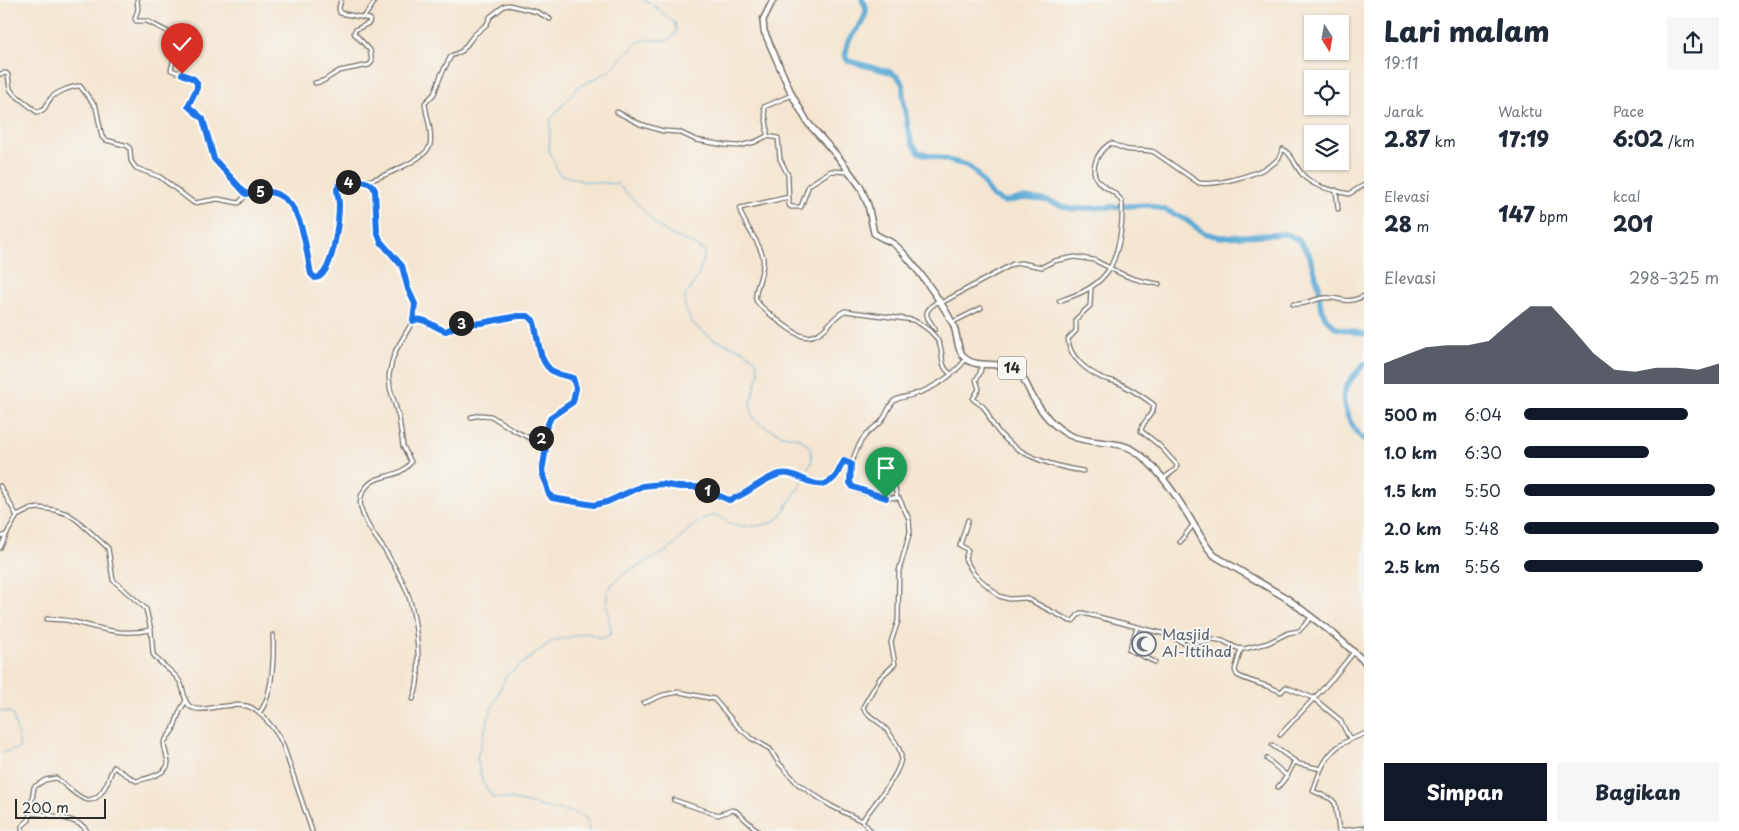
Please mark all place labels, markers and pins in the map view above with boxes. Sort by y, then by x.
pin [161,23,203,74]
pin: 4 [336,170,360,194]
pin: 5 [248,178,272,204]
pin: 3 [448,310,474,336]
pin: 2 [528,426,554,450]
pin [865,447,907,498]
pin: 1 [694,478,720,502]
place label: Masjid Al-Ittihad [1162,622,1232,662]
mosque icon: Masjid Al-Ittihad [1131,631,1157,657]

